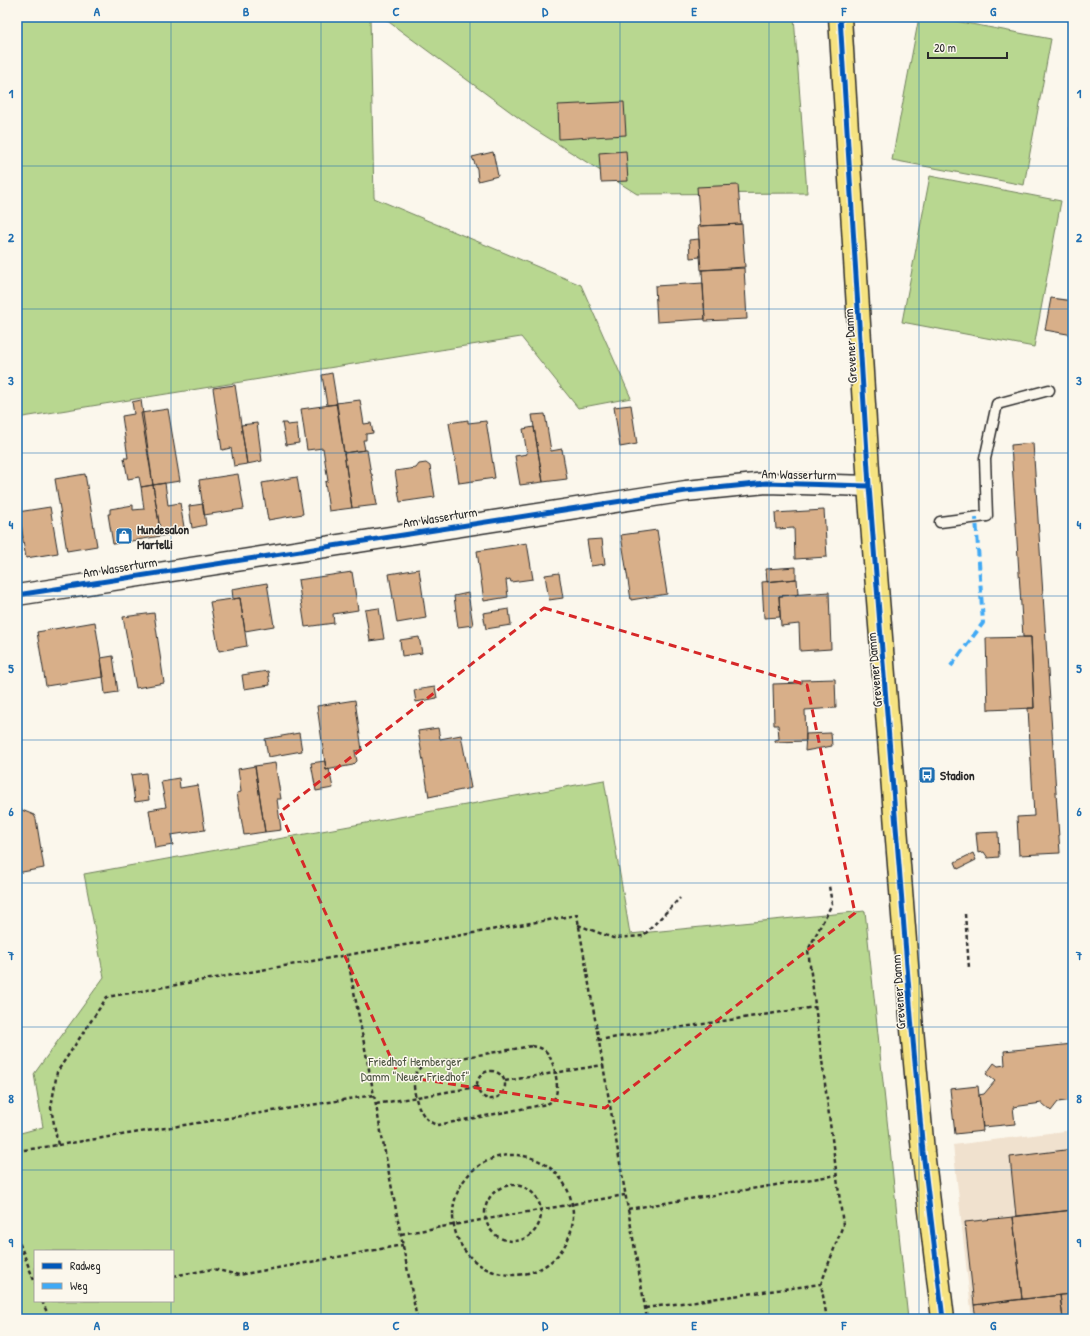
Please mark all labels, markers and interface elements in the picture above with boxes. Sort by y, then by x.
text: A [94,2,101,20]
text: B [243,2,250,20]
text: C [392,2,400,20]
text: D [542,2,549,20]
text: E [691,2,697,20]
text: F [841,2,848,20]
text: G [990,2,997,20]
scale bar [928,34,1007,60]
text: 20 m [934,39,956,56]
text: 1 [9,84,14,102]
text: 1 [1077,84,1082,102]
text: 2 [8,228,15,246]
text: 2 [1076,228,1083,246]
street label: Grevener Damm [839,308,861,384]
text: 3 [8,371,14,389]
text: 3 [1076,371,1082,389]
street label: Am Wasserturm [761,464,837,484]
street label: Am Wasserturm [402,502,479,532]
text: 4 [9,515,14,533]
text: 4 [1077,515,1082,533]
place label: Hundesalon Martelli [137,520,189,553]
shop icon: Hundesalon Martelli [114,526,134,546]
street label: Am Wasserturm [82,552,159,582]
street label: Grevener Damm [862,632,886,708]
text: 5 [8,659,14,677]
text: 5 [1076,659,1082,677]
bus stop icon: Stadion [917,765,937,785]
place label: Stadion [940,766,975,784]
text: 6 [8,802,14,820]
text: 6 [1076,802,1082,820]
text: 7 [7,946,15,964]
text: 7 [1075,946,1083,964]
street label: Grevener Damm [886,954,910,1030]
park label: Friedhof Hemberger Damm "Neuer Friedhof" [361,1052,469,1085]
text: 8 [8,1089,14,1107]
text: 8 [1076,1089,1082,1107]
text: 9 [9,1233,14,1251]
text: 9 [1077,1233,1082,1251]
legend [34,1250,174,1302]
text: Radweg [70,1257,101,1274]
text: Weg [70,1277,88,1294]
text: A [94,1316,101,1334]
text: B [243,1316,250,1334]
text: C [392,1316,400,1334]
text: D [542,1316,549,1334]
text: E [691,1316,697,1334]
text: F [841,1316,848,1334]
text: G [990,1316,997,1334]

